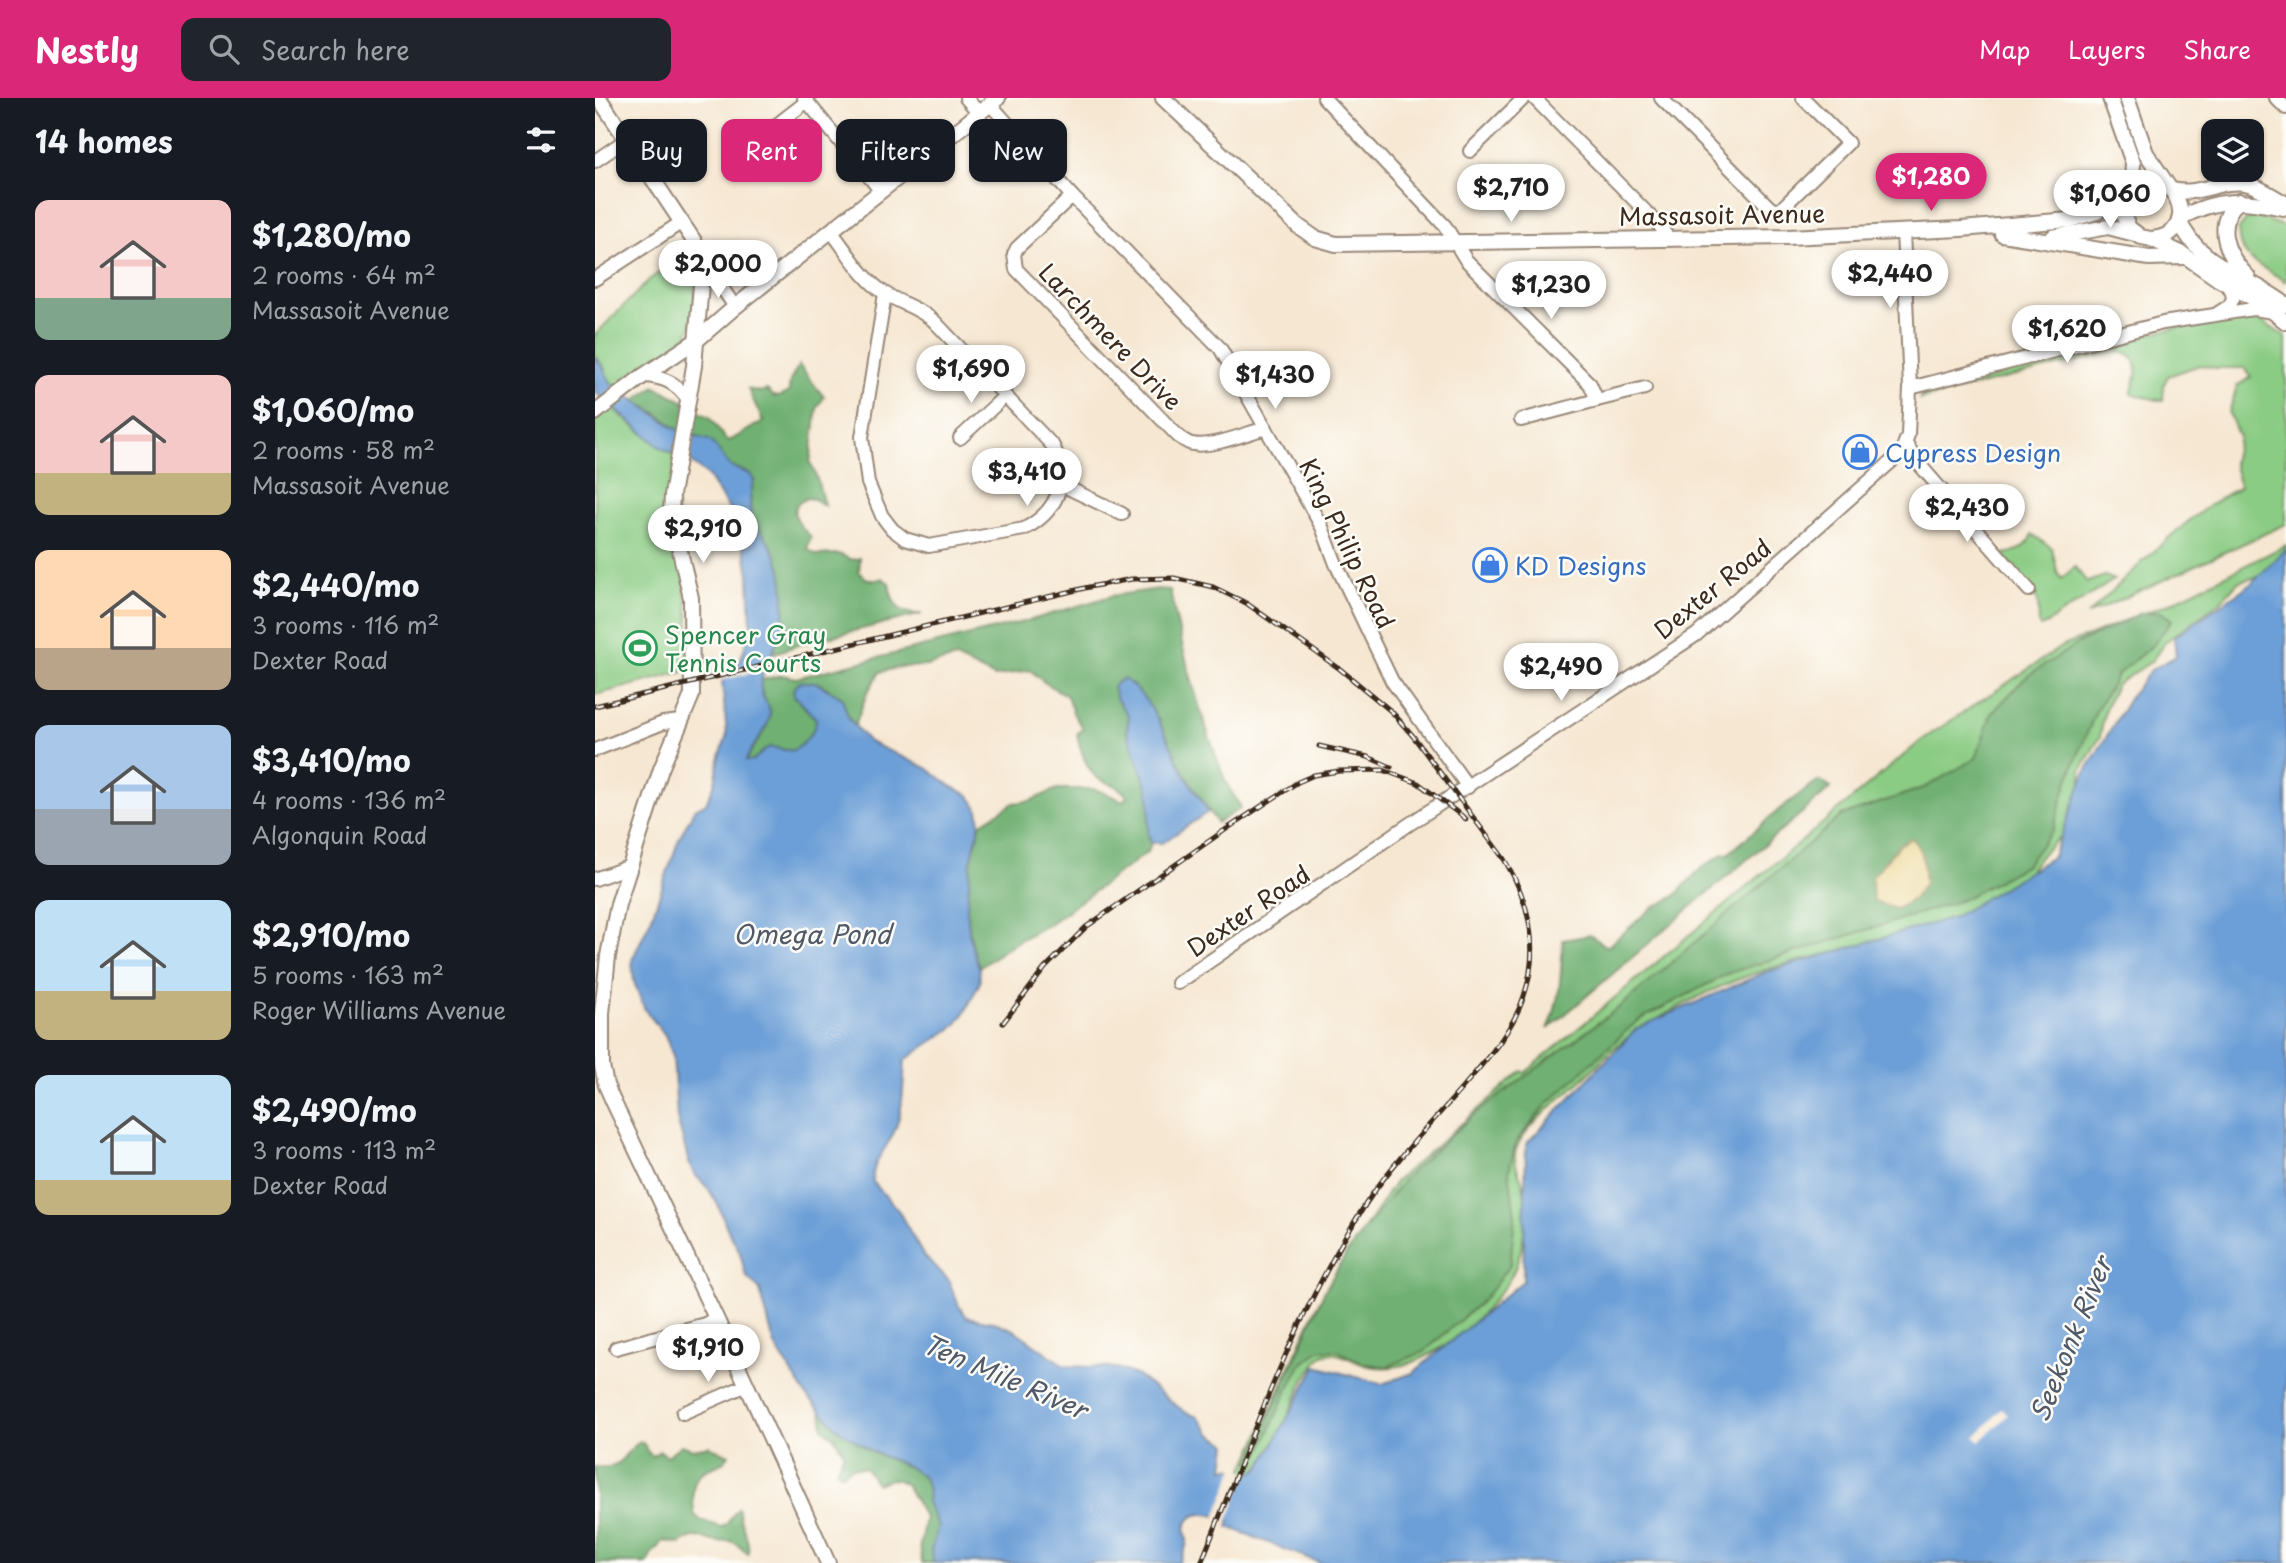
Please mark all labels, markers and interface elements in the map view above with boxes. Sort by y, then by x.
search box [181,18,671,81]
text: Nestly [35,24,139,74]
icon: search [205,30,243,68]
text: Search here [261,30,410,69]
text: Map [1979,31,2030,67]
text: Layers [2068,31,2145,67]
text: Share [2183,31,2251,67]
text: 14 homes [35,118,173,163]
chip: Buy [616,119,707,182]
chip: Rent [721,119,822,182]
chip: Filters [836,119,955,182]
chip: New [969,119,1067,182]
map controls [2201,119,2264,182]
button: layers [2201,119,2264,182]
icon: filters [522,121,560,159]
pin: $1,280 [1874,153,1988,213]
text: $1,280 [1892,158,1970,193]
pin: $2,710 [1454,164,1568,224]
text: $2,710 [1473,169,1549,204]
pin: $1,060 [2053,170,2167,230]
text: $1,060 [2069,175,2151,210]
street label: Massasoit Avenue [1619,194,1825,234]
text: $1,280/mo [252,212,411,257]
icon: home [91,228,175,312]
pin: $2,000 [661,240,775,300]
text: $2,000 [675,245,761,280]
pin: $2,440 [1833,250,1947,310]
street label: Larchmere Drive [1031,254,1191,418]
text: $2,440 [1847,255,1933,290]
text: 2 rooms · 64 m² [252,257,436,292]
pin: $1,230 [1494,262,1608,321]
text: $1,230 [1511,266,1591,301]
text: Massasoit Avenue [252,292,450,327]
pin: $1,620 [2010,306,2124,365]
text: $1,620 [2028,310,2106,345]
pin: $1,690 [914,345,1028,405]
text: $1,690 [932,350,1010,385]
pin: $1,430 [1218,352,1332,411]
text: $1,430 [1235,356,1315,391]
text: $1,060/mo [252,387,414,432]
icon: home [91,403,175,487]
text: 2 rooms · 58 m² [252,432,435,467]
shop icon: Cypress Design [1841,433,1879,471]
place label: Cypress Design [1885,434,2061,470]
pin: $3,410 [970,448,1084,508]
street label: King Philip Road [1291,452,1405,634]
text: $3,410 [988,453,1066,488]
text: Massasoit Avenue [252,467,450,502]
pin: $2,430 [1910,484,2024,544]
text: $2,430 [1925,489,2009,524]
pin: $2,910 [646,505,760,565]
text: $2,910 [664,510,742,545]
street label: Dexter Road [1645,529,1779,647]
shop icon: KD Designs [1471,546,1509,584]
place label: KD Designs [1515,547,1646,583]
text: $2,440/mo [252,562,419,607]
icon: home [91,578,175,662]
text: 3 rooms · 116 m² [252,607,439,642]
place label: Spencer Gray Tennis Courts [665,616,826,680]
sports icon: Spencer Gray Tennis Courts [621,629,659,667]
text: Dexter Road [252,642,388,677]
pin: $2,490 [1504,644,1618,703]
text: $2,490 [1519,648,1603,683]
text: $3,410/mo [252,737,411,782]
icon: home [91,753,175,837]
text: 4 rooms · 136 m² [252,782,446,817]
text: Algonquin Road [252,817,427,852]
street label: Dexter Road [1179,855,1317,965]
text: $2,910/mo [252,912,410,957]
water label: Omega Pond [733,914,896,953]
icon: home [91,928,175,1012]
text: 5 rooms · 163 m² [252,957,444,992]
text: Roger Williams Avenue [252,992,506,1027]
text: $2,490/mo [252,1087,417,1132]
icon: home [91,1103,175,1187]
text: 3 rooms · 113 m² [252,1132,436,1167]
text: Dexter Road [252,1167,388,1202]
water label: Seekonk River [2019,1248,2122,1427]
pin: $1,910 [651,1324,765,1384]
water label: Ten Mile River [917,1324,1096,1429]
text: $1,910 [672,1329,744,1364]

